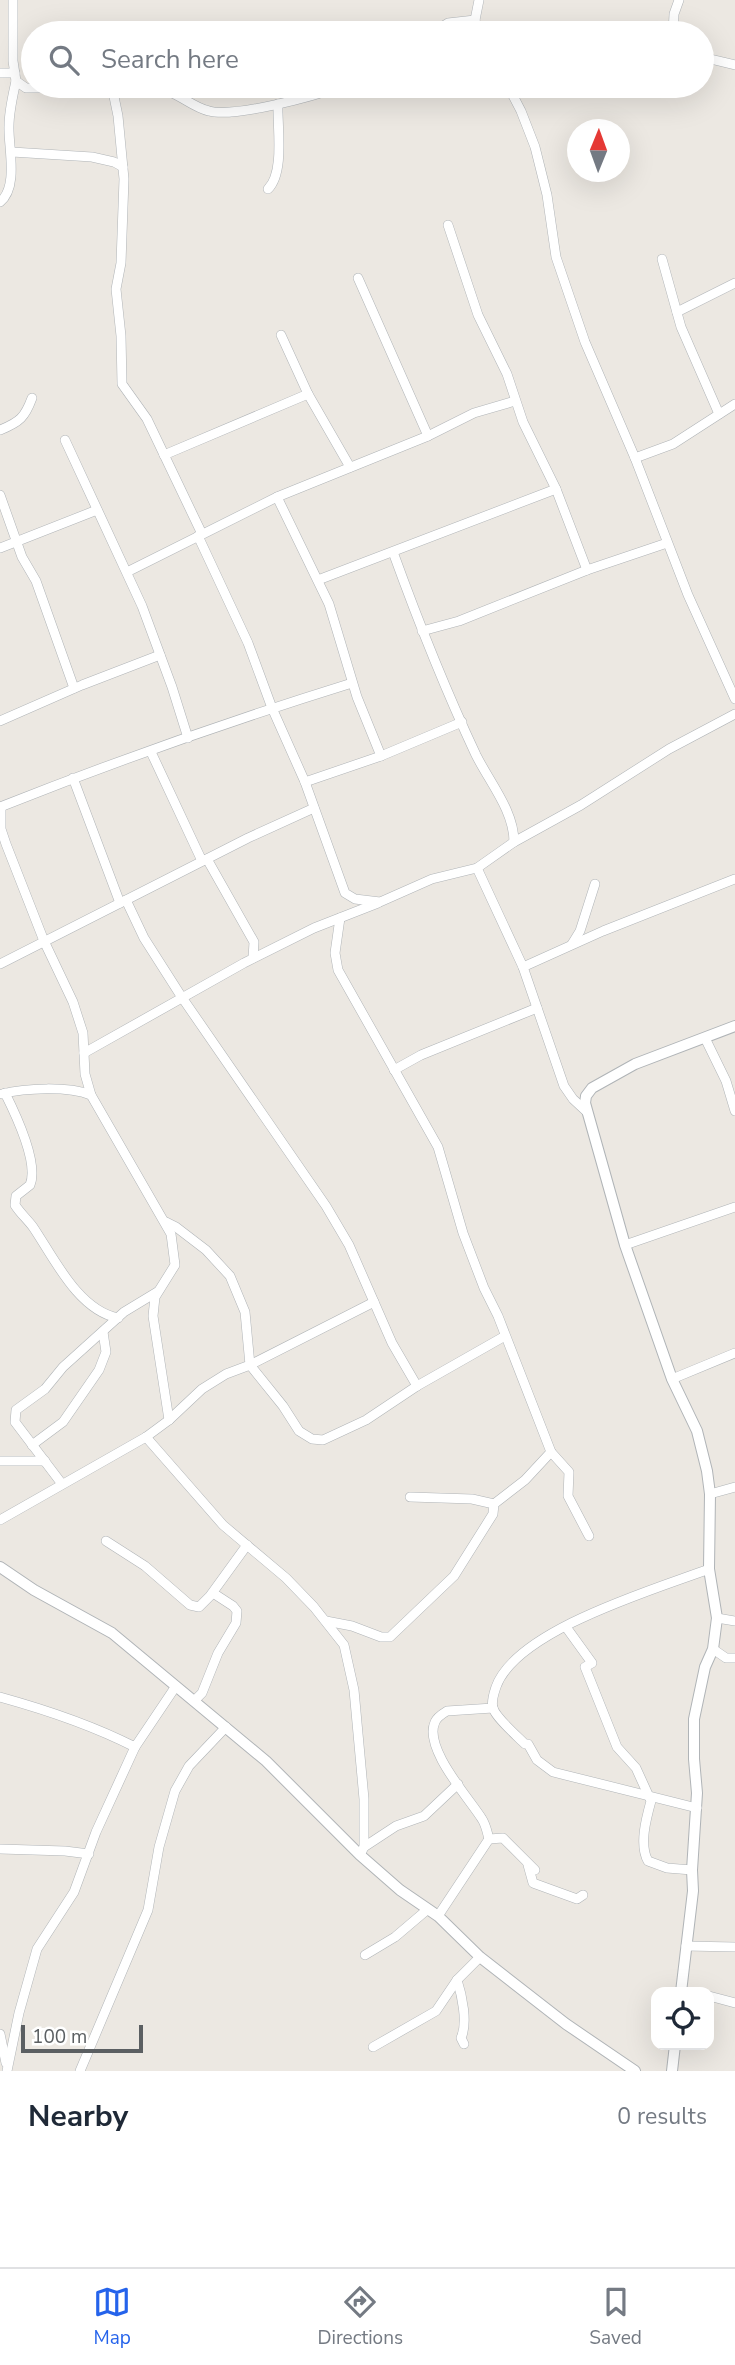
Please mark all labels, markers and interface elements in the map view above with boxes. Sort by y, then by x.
search box [21,21,714,98]
icon: search [45,41,83,79]
text: Search here [101,42,239,77]
north arrow [567,119,630,182]
map controls [651,1987,714,2050]
button: locate [651,1987,714,2050]
scale bar [21,2022,144,2054]
text: 100 m [32,2024,87,2050]
text: Nearby [28,2096,128,2137]
text: 0 results [617,2101,707,2132]
tab: Map [93,2283,131,2351]
tab: Directions [317,2283,403,2351]
tab: Saved [589,2283,642,2351]

